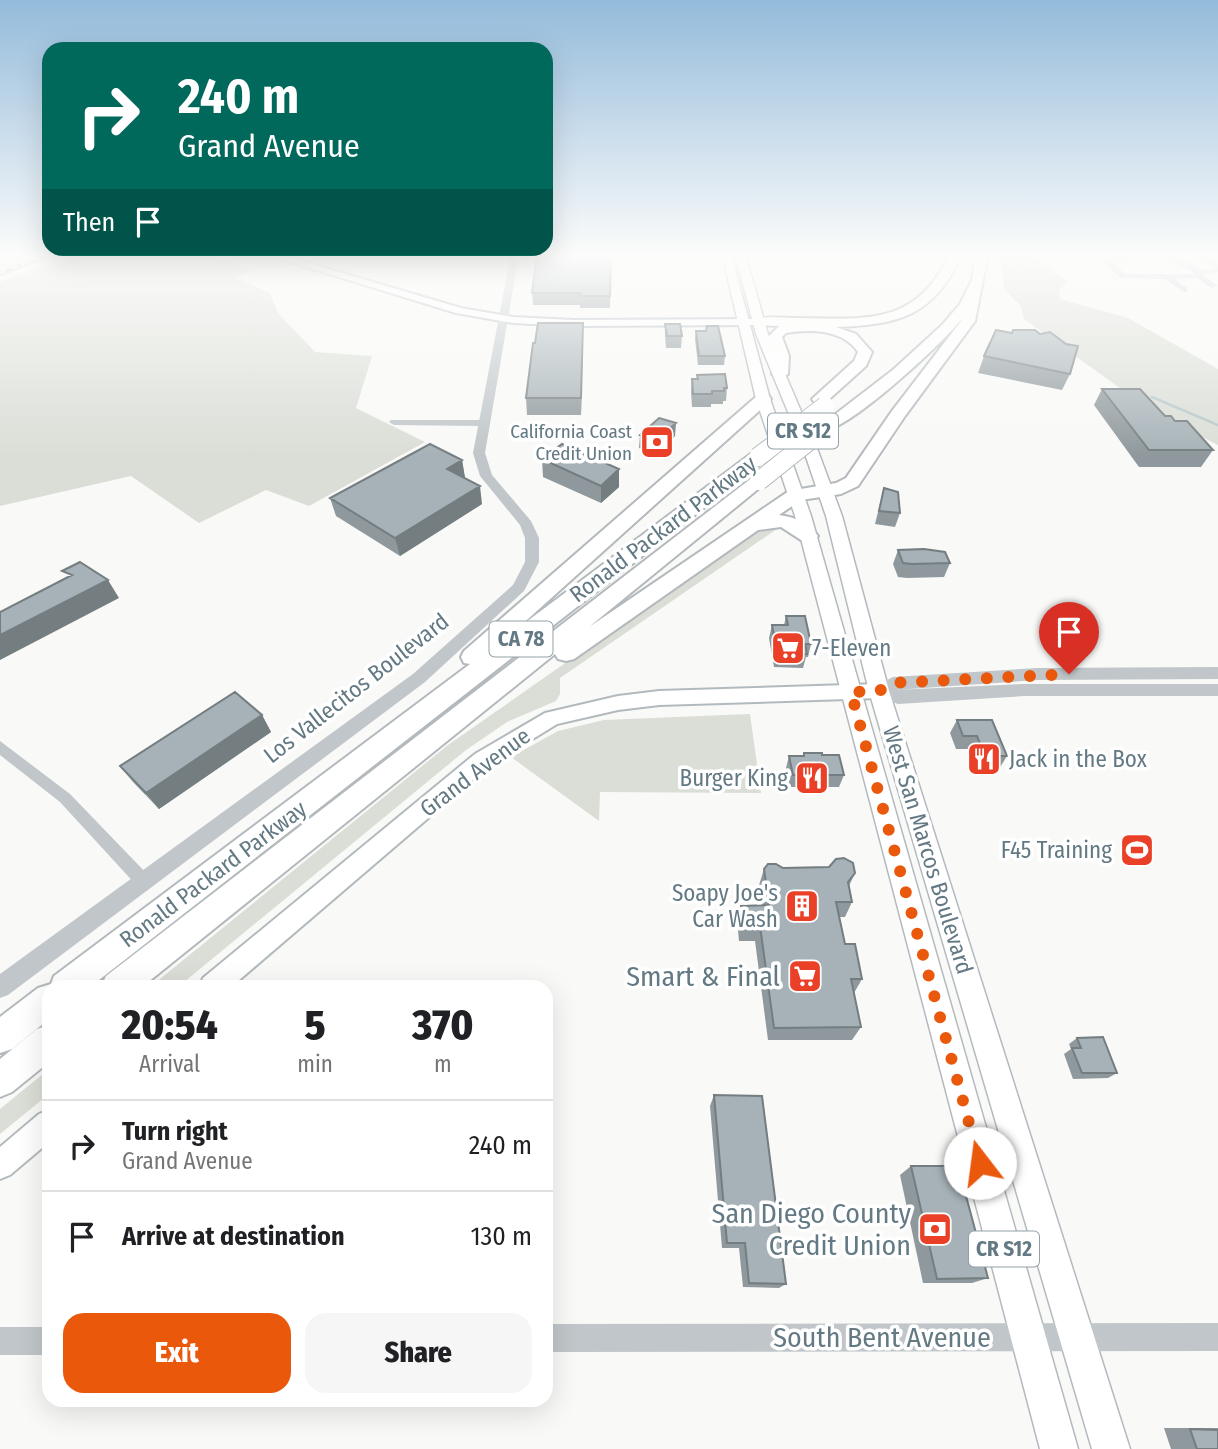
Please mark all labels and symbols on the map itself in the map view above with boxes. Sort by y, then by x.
road number: CR S12 [768,414,838,448]
place label: California Coast Credit Union [510,420,633,465]
bank icon: California Coast Credit Union [638,423,676,461]
street label: Ronald Packard Parkway [564,449,763,608]
pin [1039,602,1099,674]
street label: Los Vallecitos Boulevard [258,607,454,769]
road number: CA 78 [490,622,552,656]
supermarket icon: 7-Eleven [769,629,807,667]
place label: 7-Eleven [812,634,891,662]
street label: Grand Avenue [414,721,536,823]
street label: West San Marcos Boulevard [877,723,979,977]
restaurant icon: Jack in the Box [965,740,1003,778]
place label: Jack in the Box [1009,745,1147,773]
restaurant icon: Burger King [793,759,831,797]
place label: Burger King [680,764,788,792]
street label: Ronald Packard Parkway [114,794,313,953]
sports icon: F45 Training [1118,831,1156,869]
place label: F45 Training [1001,836,1112,864]
place label: Soapy Joe's Car Wash [672,879,778,933]
building icon: Soapy Joe's Car Wash [783,887,821,925]
supermarket icon: Smart & Final [786,957,824,995]
place label: Smart & Final [626,960,780,993]
position arrow [943,1126,1017,1200]
place label: San Diego County Credit Union [712,1197,912,1262]
bank icon: San Diego County Credit Union [916,1210,954,1248]
road number: CR S12 [969,1232,1039,1266]
street label: South Bent Avenue [773,1321,991,1354]

